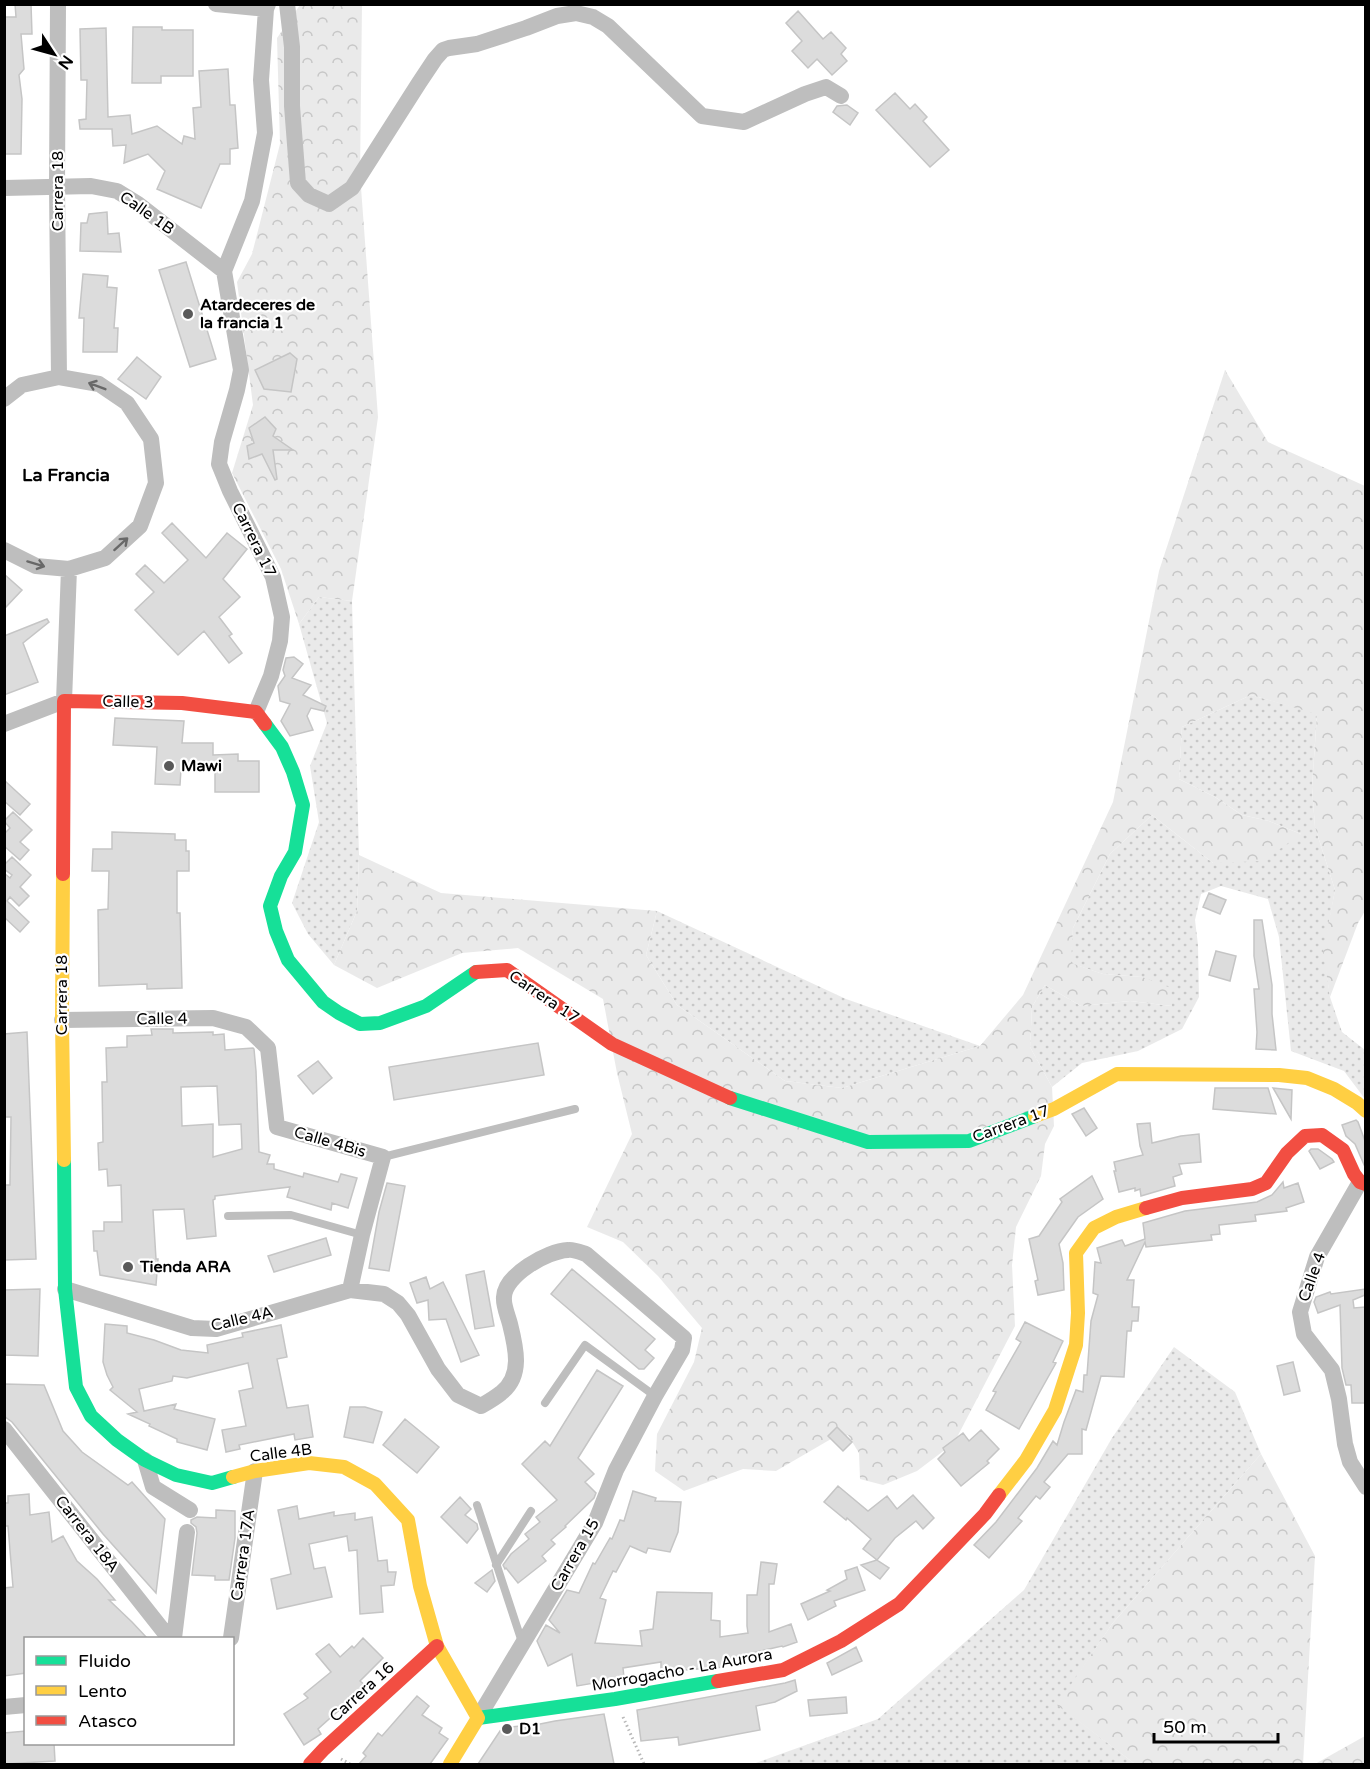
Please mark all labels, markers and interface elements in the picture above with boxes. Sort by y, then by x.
north arrow [24,24,84,84]
text: N [53,51,77,73]
street label: Carrera 18 [48,151,68,231]
street label: Calle 1B [116,187,178,239]
place label: Atardeceres de la francia 1 [200,295,315,333]
marker: Atardeceres de la francia 1 [181,307,195,321]
one-way arrow [88,379,107,390]
district label: La Francia [22,464,110,486]
street label: Carrera 17 [227,499,281,581]
one-way arrow [113,537,128,551]
one-way arrow [26,559,45,570]
street label: Calle 3 [102,692,154,712]
place label: Mawi [181,756,222,776]
marker: Mawi [162,759,176,773]
street label: Carrera 18 [52,955,72,1035]
street label: Carrera 17 [505,966,583,1028]
street label: Calle 4 [136,1009,188,1029]
street label: Carrera 17 [970,1101,1052,1147]
street label: Calle 4Bis [292,1122,368,1162]
street label: Calle 4 [1294,1249,1330,1305]
place label: Tienda ARA [139,1257,231,1277]
marker: Tienda ARA [121,1260,135,1274]
street label: Calle 4A [209,1302,275,1336]
street label: Calle 4B [249,1439,313,1467]
street label: Carrera 18A [51,1491,123,1577]
street label: Carrera 17A [227,1508,259,1602]
street label: Carrera 15 [546,1515,604,1595]
legend [24,1637,234,1745]
street label: Morrogacho - La Aurora [590,1644,774,1696]
text: Fluido [78,1650,131,1672]
street label: Carrera 16 [325,1658,399,1726]
text: Lento [78,1680,127,1702]
scale bar [1154,1706,1278,1744]
text: Atasco [78,1710,137,1732]
text: 50 m [1163,1716,1207,1738]
place label: D1 [519,1719,541,1739]
marker: D1 [500,1722,514,1736]

